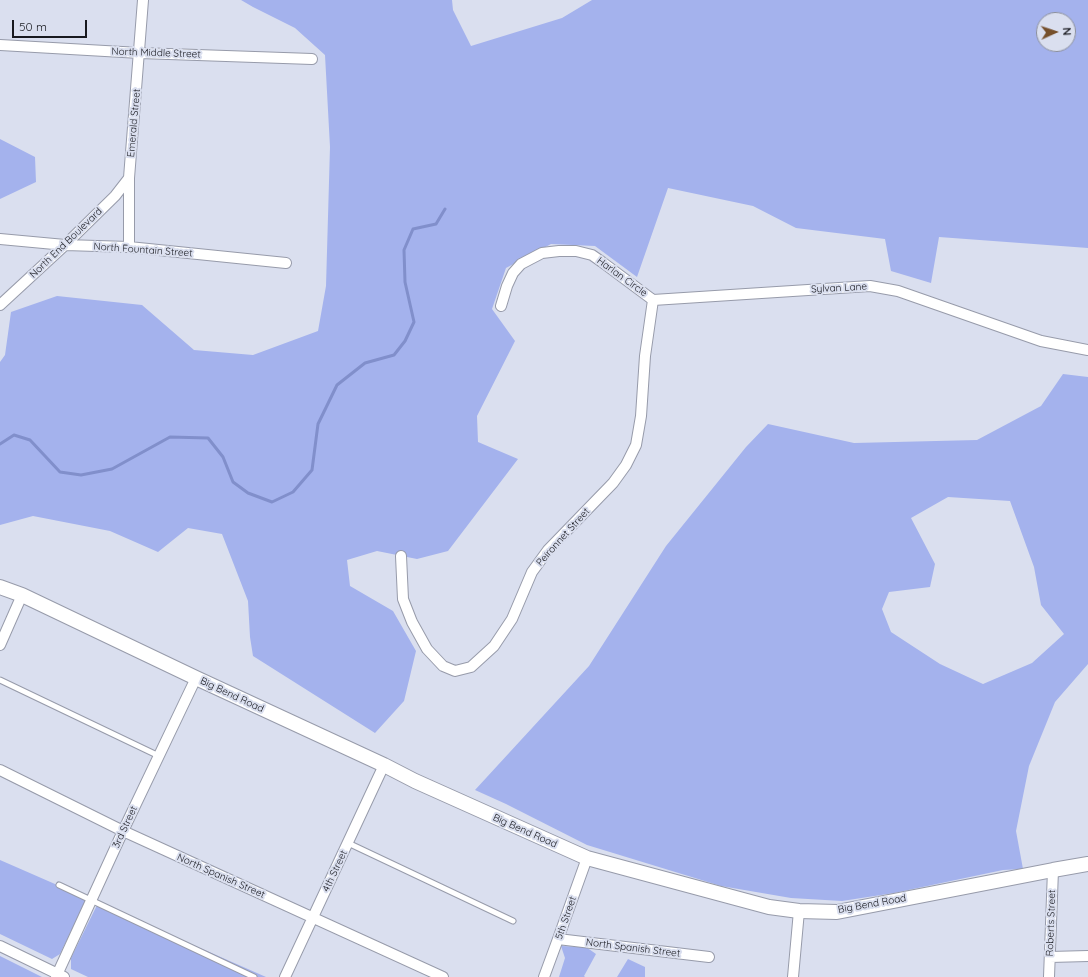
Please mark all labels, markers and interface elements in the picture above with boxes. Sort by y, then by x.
scale bar [14,12,89,38]
north arrow [1036,12,1076,52]
text: 50 m [19,19,47,34]
text: N [1060,27,1074,36]
street label: North Middle Street [111,45,201,61]
street label: Emerald Street [125,88,143,158]
street label: North End Boulevard [27,205,105,281]
street label: North Fountain Street [93,241,193,259]
street label: Harlan Circle [594,255,650,299]
street label: Sylvan Lane [811,281,867,295]
street label: Peironnet Street [534,505,592,569]
street label: Big Bend Road [198,675,266,715]
street label: 3rd Street [110,804,140,850]
street label: Big Bend Road [491,811,559,851]
street label: 4th Street [320,848,350,894]
street label: North Spanish Street [175,851,267,901]
street label: Roberts Street [1044,890,1058,956]
street label: Big Bend Road [837,892,907,916]
street label: 5th Street [553,895,579,941]
street label: North Spanish Street [585,936,681,960]

